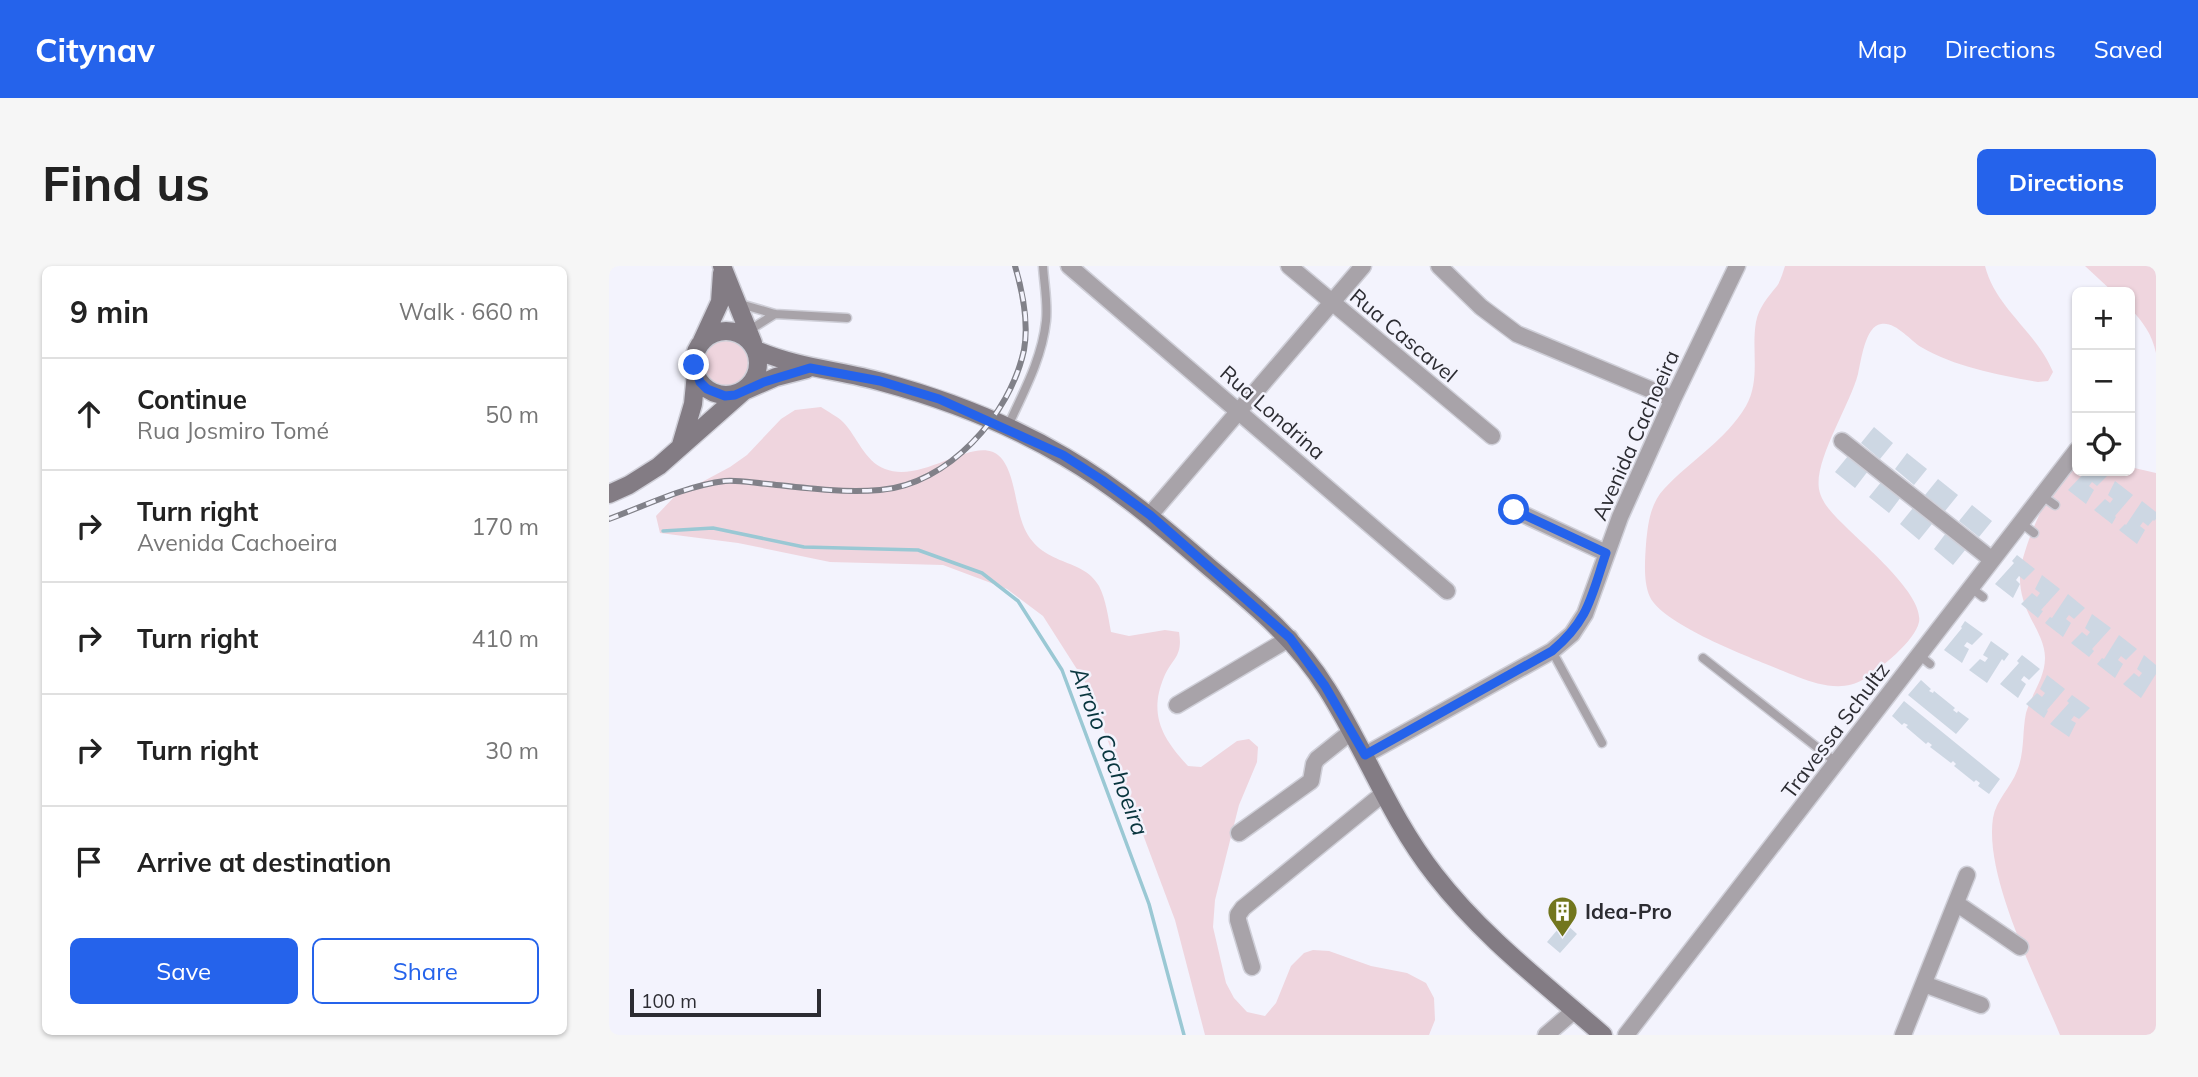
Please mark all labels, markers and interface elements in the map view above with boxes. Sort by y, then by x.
text: Citynav [35,29,155,70]
text: Map [1857,34,1907,64]
text: Directions [1945,34,2056,64]
text: Saved [2094,34,2163,64]
button: Directions [1977,149,2156,215]
text: Find us [42,152,210,213]
street label: Rua Cascavel [1345,283,1463,387]
map controls [2072,287,2135,476]
button: + [2072,287,2135,350]
text: 9 min [70,293,149,331]
text: Walk · 660 m [399,297,539,326]
street label: Avenida Cachoeira [1586,346,1684,524]
route end [678,349,709,380]
button: − [2072,350,2135,413]
street label: Rua Londrina [1215,359,1331,465]
text: Continue [137,383,247,416]
icon: ahead [70,395,108,433]
text: 50 m [485,400,539,429]
button: locate [2072,413,2135,476]
text: Rua Josmiro Tomé [137,416,329,445]
route start [1498,494,1529,525]
text: Turn right [137,495,258,528]
icon: right [70,507,108,545]
text: 170 m [471,512,539,541]
text: Avenida Cachoeira [137,528,338,557]
icon: right [70,619,108,657]
text: Turn right [137,622,258,655]
text: 410 m [471,624,539,653]
street label: Travessa Schultz [1775,657,1895,803]
water label: Arroio Cachoeira [1064,662,1156,840]
icon: right [70,731,108,769]
text: Turn right [137,734,258,767]
text: 30 m [485,736,539,765]
icon: arrive [70,843,108,881]
text: Arrive at destination [137,846,392,879]
building icon: Idea-Pro [1545,894,1579,938]
place label: Idea-Pro [1585,898,1672,924]
button: Save [70,938,298,1004]
button: Share [312,938,539,1004]
scale bar [630,986,821,1018]
text: 100 m [641,989,697,1013]

